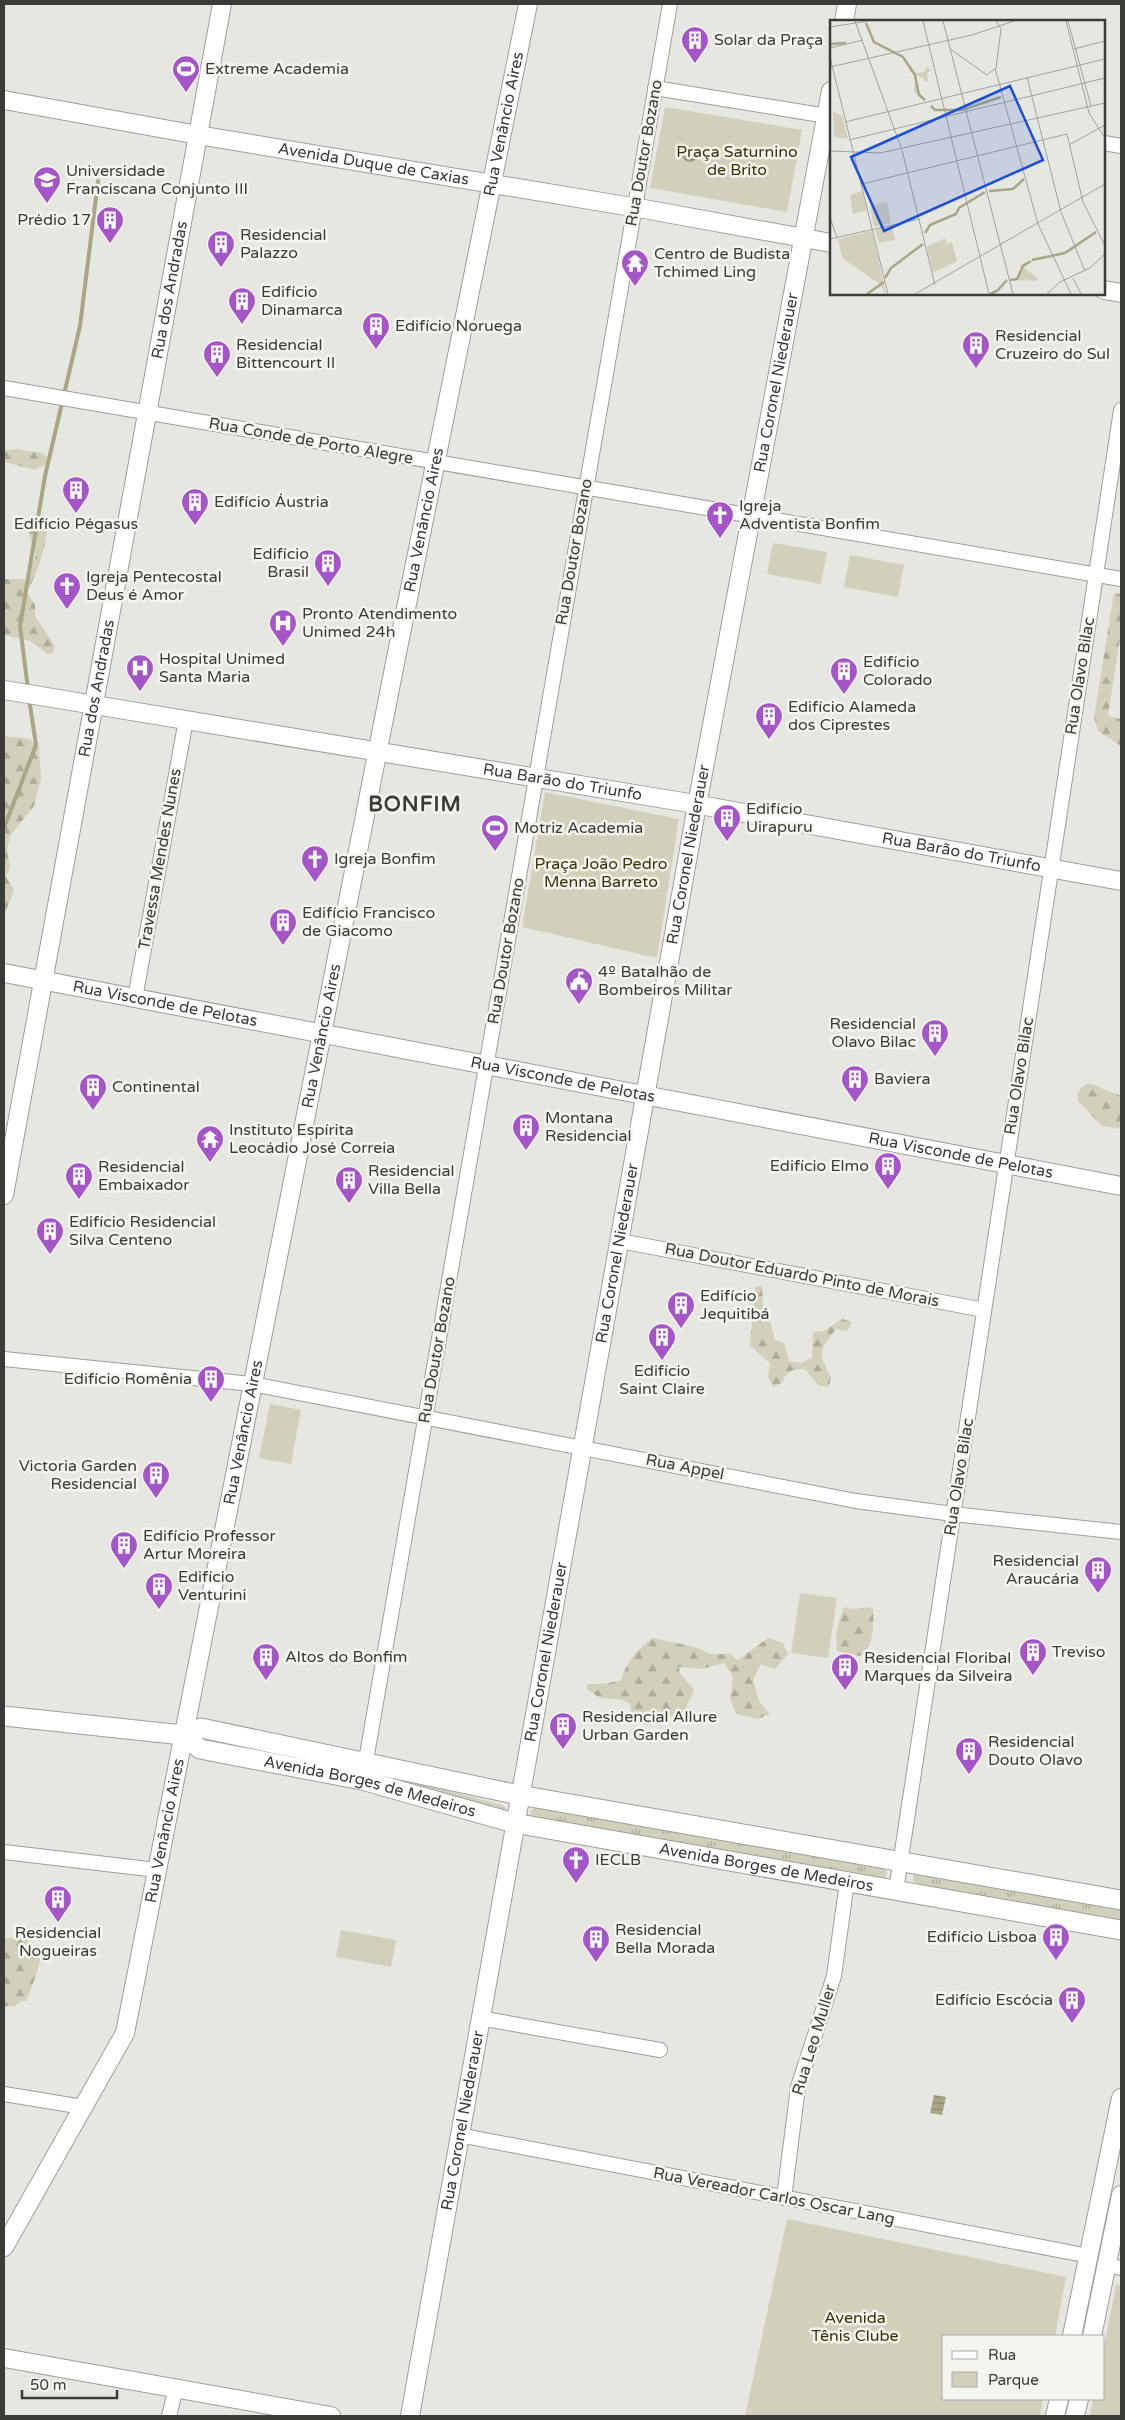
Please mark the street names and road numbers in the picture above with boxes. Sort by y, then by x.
street label: Rua Venâncio Aires [479,50,528,198]
street label: Rua Doutor Bozano [621,78,667,228]
street label: Avenida Duque de Caxias [276,138,470,190]
street label: Rua dos Andradas [147,220,192,361]
street label: Rua Coronel Niederauer [750,290,803,474]
street label: Rua Conde de Porto Alegre [207,413,415,469]
street label: Rua Venâncio Aires [400,446,448,594]
street label: Rua Doutor Bozano [551,477,597,627]
street label: Rua Olavo Bilac [1061,616,1099,736]
street label: Rua dos Andradas [74,618,119,759]
street label: Rua Barão do Triunfo [481,759,644,805]
street label: Rua Coronel Niederauer [662,762,715,946]
street label: Travessa Mendes Nunes [134,767,186,951]
street label: Rua Barão do Triunfo [880,828,1042,876]
street label: Rua Doutor Bozano [483,876,529,1026]
street label: Rua Venâncio Aires [297,962,346,1110]
street label: Rua Visconde de Pelotas [71,976,259,1031]
street label: Rua Olavo Bilac [1000,1016,1038,1136]
street label: Rua Visconde de Pelotas [469,1052,657,1107]
street label: Rua Visconde de Pelotas [867,1128,1055,1183]
street label: Rua Coronel Niederauer [591,1161,643,1345]
street label: Rua Doutor Eduardo Pinto de Morais [663,1239,941,1311]
street label: Rua Doutor Bozano [414,1275,460,1425]
street label: Rua Venâncio Aires [219,1358,267,1506]
street label: Rua Olavo Bilac [940,1417,978,1537]
street label: Rua Appel [644,1450,726,1484]
street label: Rua Coronel Niederauer [520,1560,572,1744]
street label: Avenida Borges de Medeiros [262,1751,478,1822]
street label: Rua Venâncio Aires [141,1757,189,1905]
street label: Avenida Borges de Medeiros [657,1839,875,1896]
street label: Rua Leo Muller [788,1981,841,2098]
street label: Rua Coronel Niederauer [437,2028,489,2212]
street label: Rua Vereador Carlos Oscar Lang [651,2163,897,2229]

